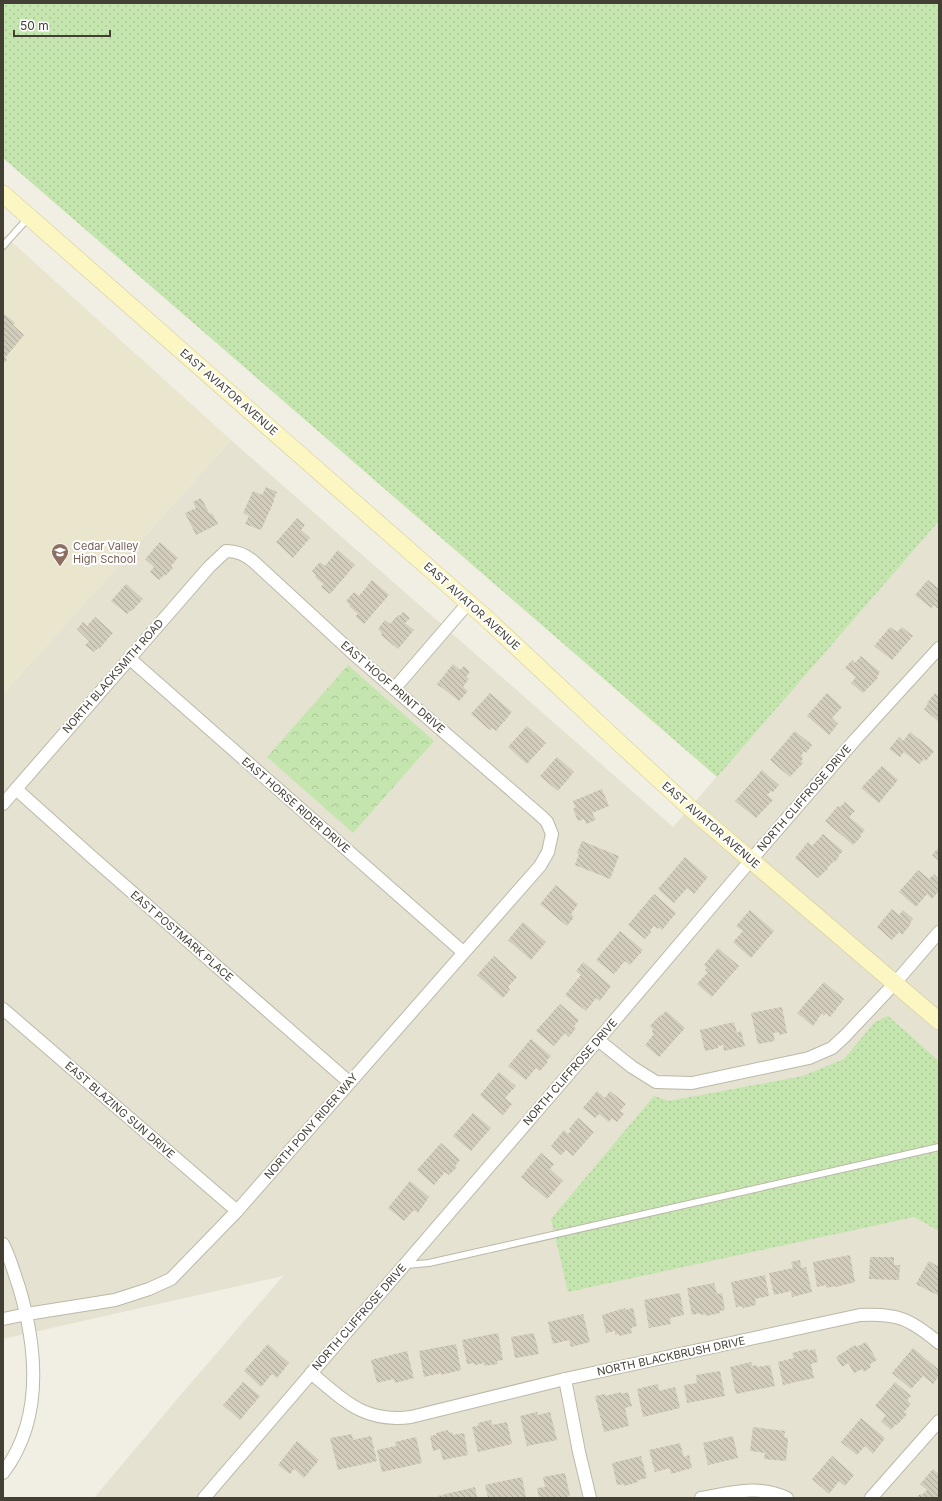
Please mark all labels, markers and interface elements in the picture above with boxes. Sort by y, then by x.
scale bar [14,12,110,38]
text: 50 m [20,18,49,33]
street label: EAST AVIATOR AVENUE [177,346,281,438]
place label: Cedar Valley High School [73,539,139,566]
school or university icon: Cedar Valley High School [50,542,70,567]
street label: EAST AVIATOR AVENUE [421,559,523,653]
street label: NORTH BLACKSMITH ROAD [59,616,167,736]
street label: EAST HOOF PRINT DRIVE [338,638,448,736]
street label: NORTH CLIFFROSE DRIVE [754,742,854,854]
street label: EAST HORSE RIDER DRIVE [239,754,353,856]
street label: EAST AVIATOR AVENUE [659,779,763,871]
street label: EAST POSTMARK PLACE [128,888,236,984]
street label: NORTH CLIFFROSE DRIVE [520,1016,620,1128]
street label: EAST BLAZING SUN DRIVE [62,1059,178,1161]
street label: NORTH PONY RIDER WAY [261,1070,361,1182]
street label: NORTH CLIFFROSE DRIVE [309,1261,409,1373]
street label: NORTH BLACKBRUSH DRIVE [596,1333,746,1379]

